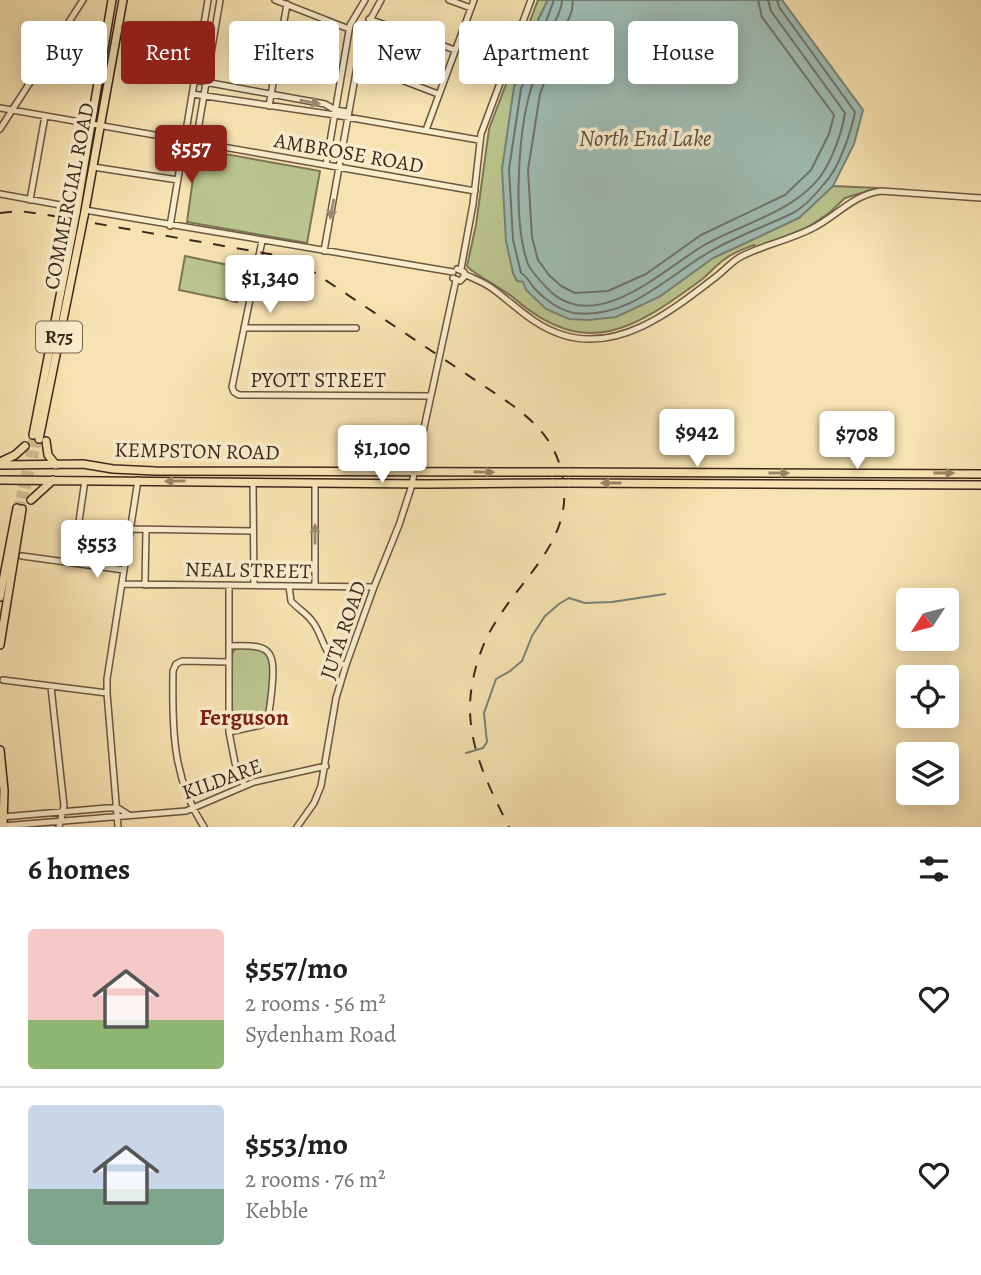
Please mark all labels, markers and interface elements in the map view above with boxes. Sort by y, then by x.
chip: Buy [21,21,107,84]
chip: Rent [121,21,215,84]
chip: Filters [229,21,339,84]
chip: New [353,21,445,84]
chip: Apartment [459,21,614,84]
chip: House [628,21,738,84]
one-way arrow [299,97,321,108]
street label: COMMERCIAL ROAD [37,100,101,292]
water label: North End Lake [579,123,711,154]
pin: $557 [150,125,232,185]
street label: AMBROSE ROAD [271,126,426,180]
text: $557 [171,132,211,163]
one-way arrow [326,198,337,220]
pin: $1,340 [213,256,327,315]
text: $1,340 [241,262,299,293]
road number: R75 [36,322,82,352]
street label: PYOTT STREET [250,366,386,394]
pin: $942 [656,410,738,469]
pin: $708 [816,412,898,471]
text: $942 [675,416,719,447]
text: $708 [835,418,879,449]
pin: $1,100 [325,426,439,485]
text: $1,100 [354,432,410,463]
street label: KEMPSTON ROAD [114,436,280,466]
one-way arrow [473,466,495,478]
one-way arrow [768,467,790,479]
one-way arrow [933,467,955,479]
one-way arrow [164,475,186,486]
one-way arrow [600,478,622,489]
pin: $553 [56,520,138,580]
one-way arrow [309,523,321,545]
text: $553 [77,527,117,558]
street label: NEAL STREET [185,555,312,585]
street label: JUTA ROAD [313,577,373,683]
north arrow [896,588,959,651]
map controls [896,588,959,805]
button: locate [896,665,959,728]
district label: Ferguson [199,702,289,733]
button: layers [896,742,959,805]
street label: KILDARE [178,752,266,806]
text: 6 homes [28,849,130,889]
icon: filters [915,850,953,888]
text: $557/mo [245,948,348,988]
icon: home [84,957,168,1041]
icon: heart [915,980,953,1018]
text: 2 rooms · 56 m² [245,988,386,1019]
text: Sydenham Road [245,1019,396,1050]
text: $553/mo [245,1124,348,1164]
icon: home [84,1133,168,1217]
icon: heart [915,1156,953,1194]
text: 2 rooms · 76 m² [245,1164,386,1195]
text: Kebble [245,1195,308,1226]

